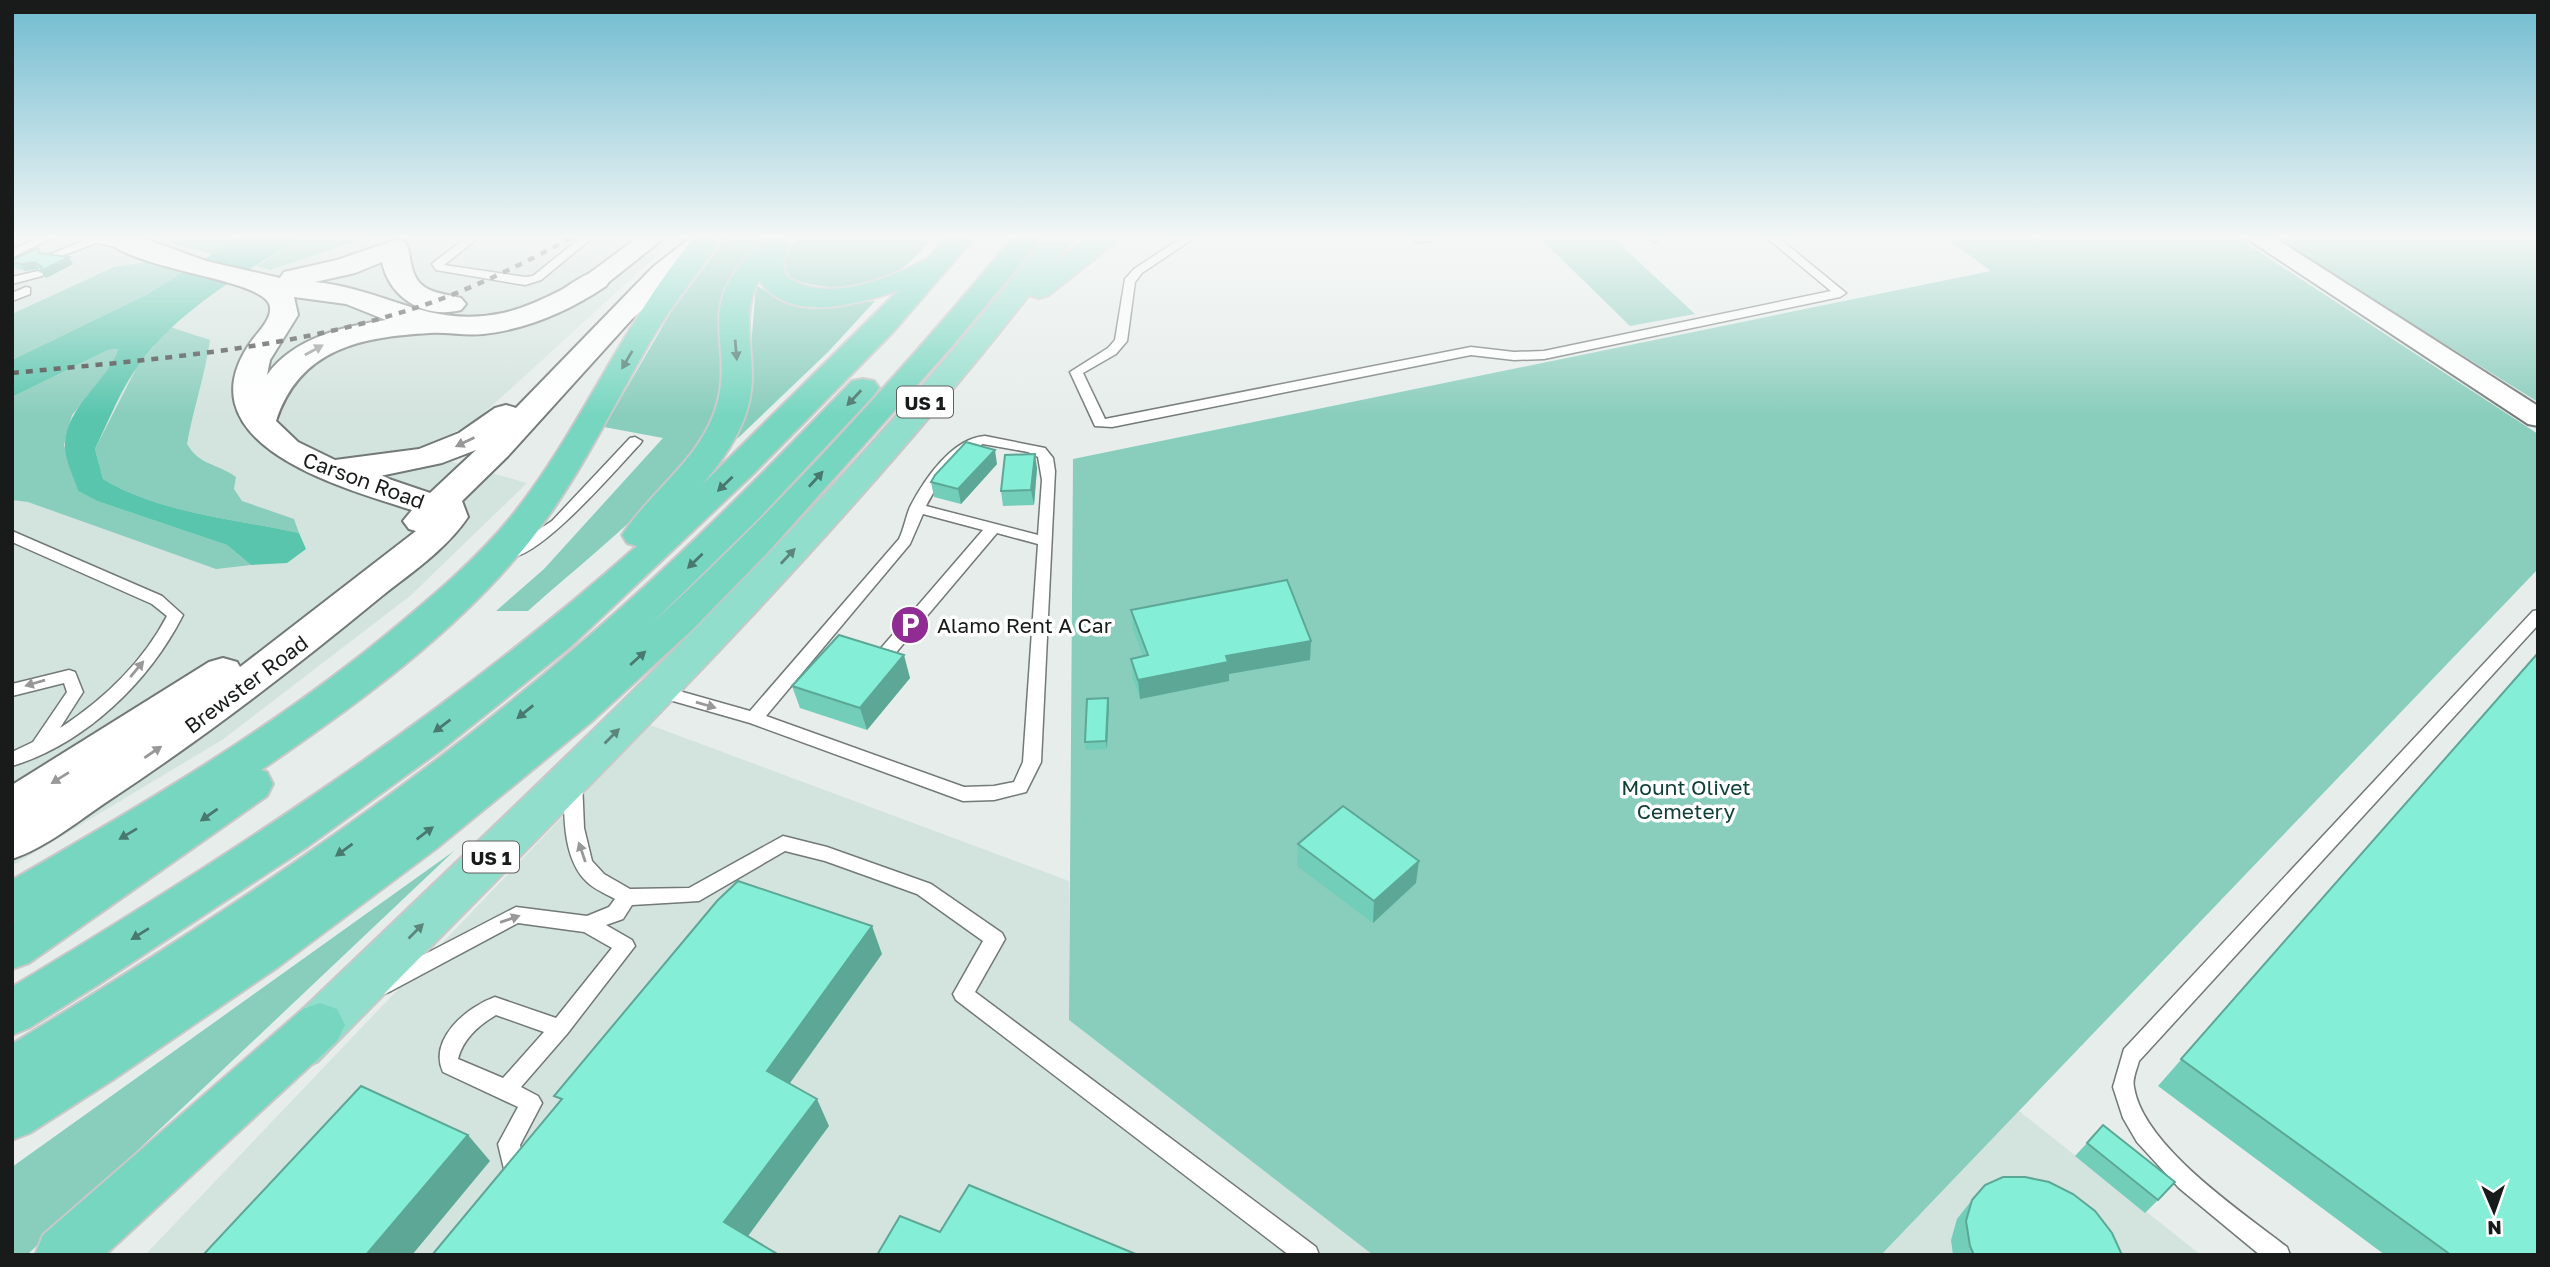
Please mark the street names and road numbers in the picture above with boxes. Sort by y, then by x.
road number: US 1 [897,386,953,418]
street label: Carson Road [300,446,428,514]
street label: Brewster Road [179,629,313,739]
road number: US 1 [463,842,519,872]

